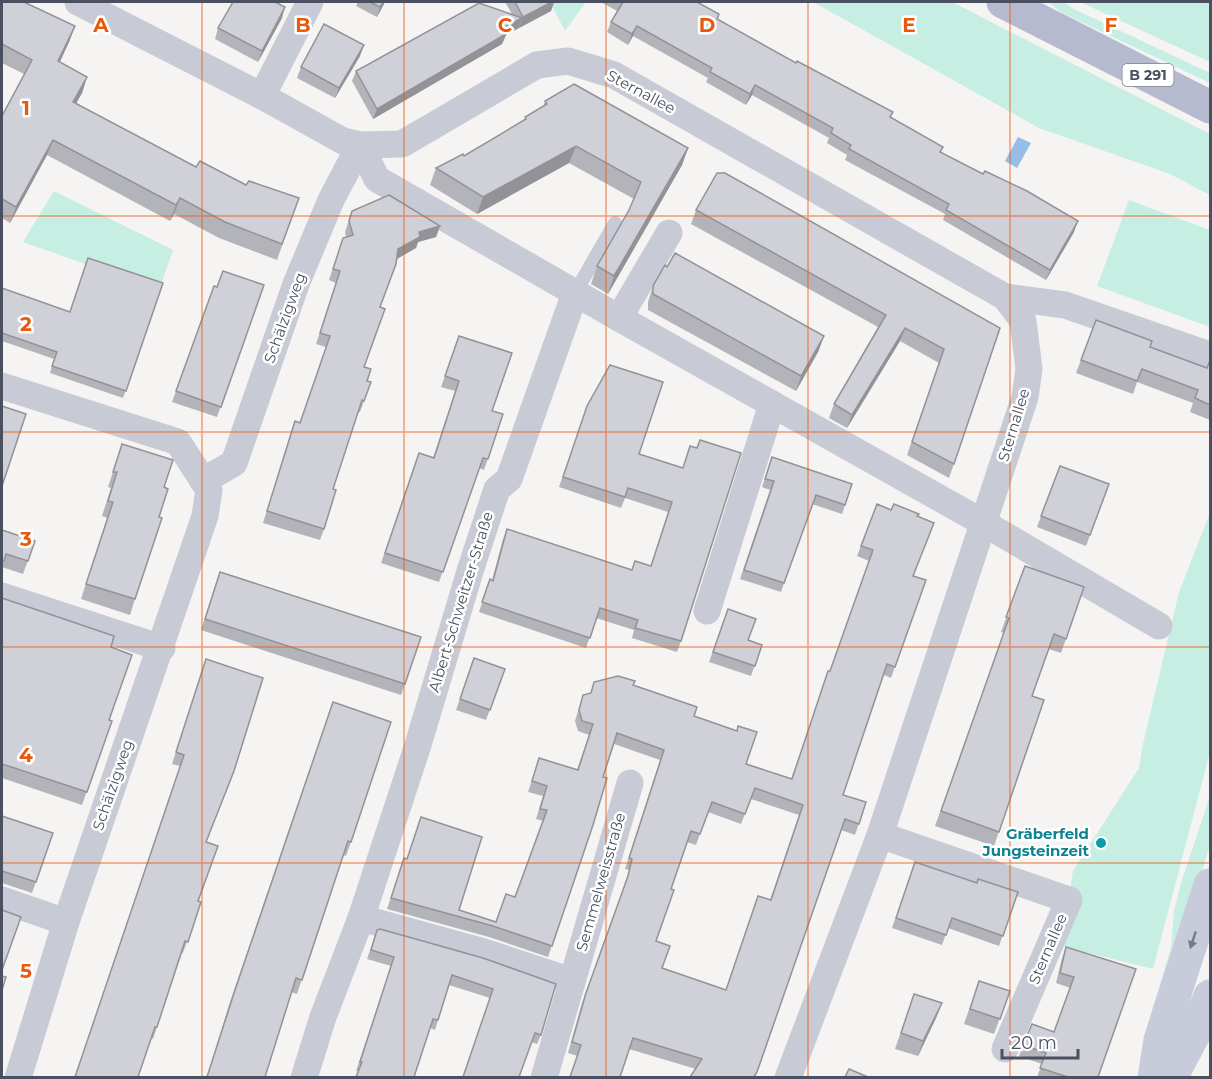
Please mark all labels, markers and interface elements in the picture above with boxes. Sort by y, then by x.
text: A [92,13,109,37]
text: B [295,13,311,37]
text: C [498,13,513,37]
text: D [699,13,715,37]
text: E [902,13,916,37]
text: F [1105,13,1118,37]
road number: B 291 [1122,64,1174,86]
street label: Sternallee [604,66,679,118]
text: 1 [22,96,30,120]
street label: Schälzigweg [259,270,310,366]
text: 2 [20,312,32,336]
street label: Sternallee [993,386,1034,464]
street label: Albert-Schweitzer-Straße [424,509,497,694]
text: 3 [19,527,32,551]
street label: Schälzigweg [88,737,137,833]
text: 4 [19,743,33,767]
street label: Semmelweisstraße [572,810,629,953]
place label: Gräberfeld Jungsteinzeit [981,824,1089,860]
marker: Gräberfeld Jungsteinzeit [1094,836,1108,850]
street label: Sternallee [1024,910,1071,987]
one-way arrow [1187,931,1197,949]
text: 5 [20,959,32,983]
scale bar [1002,1022,1078,1060]
text: 20 m [1011,1032,1057,1054]

